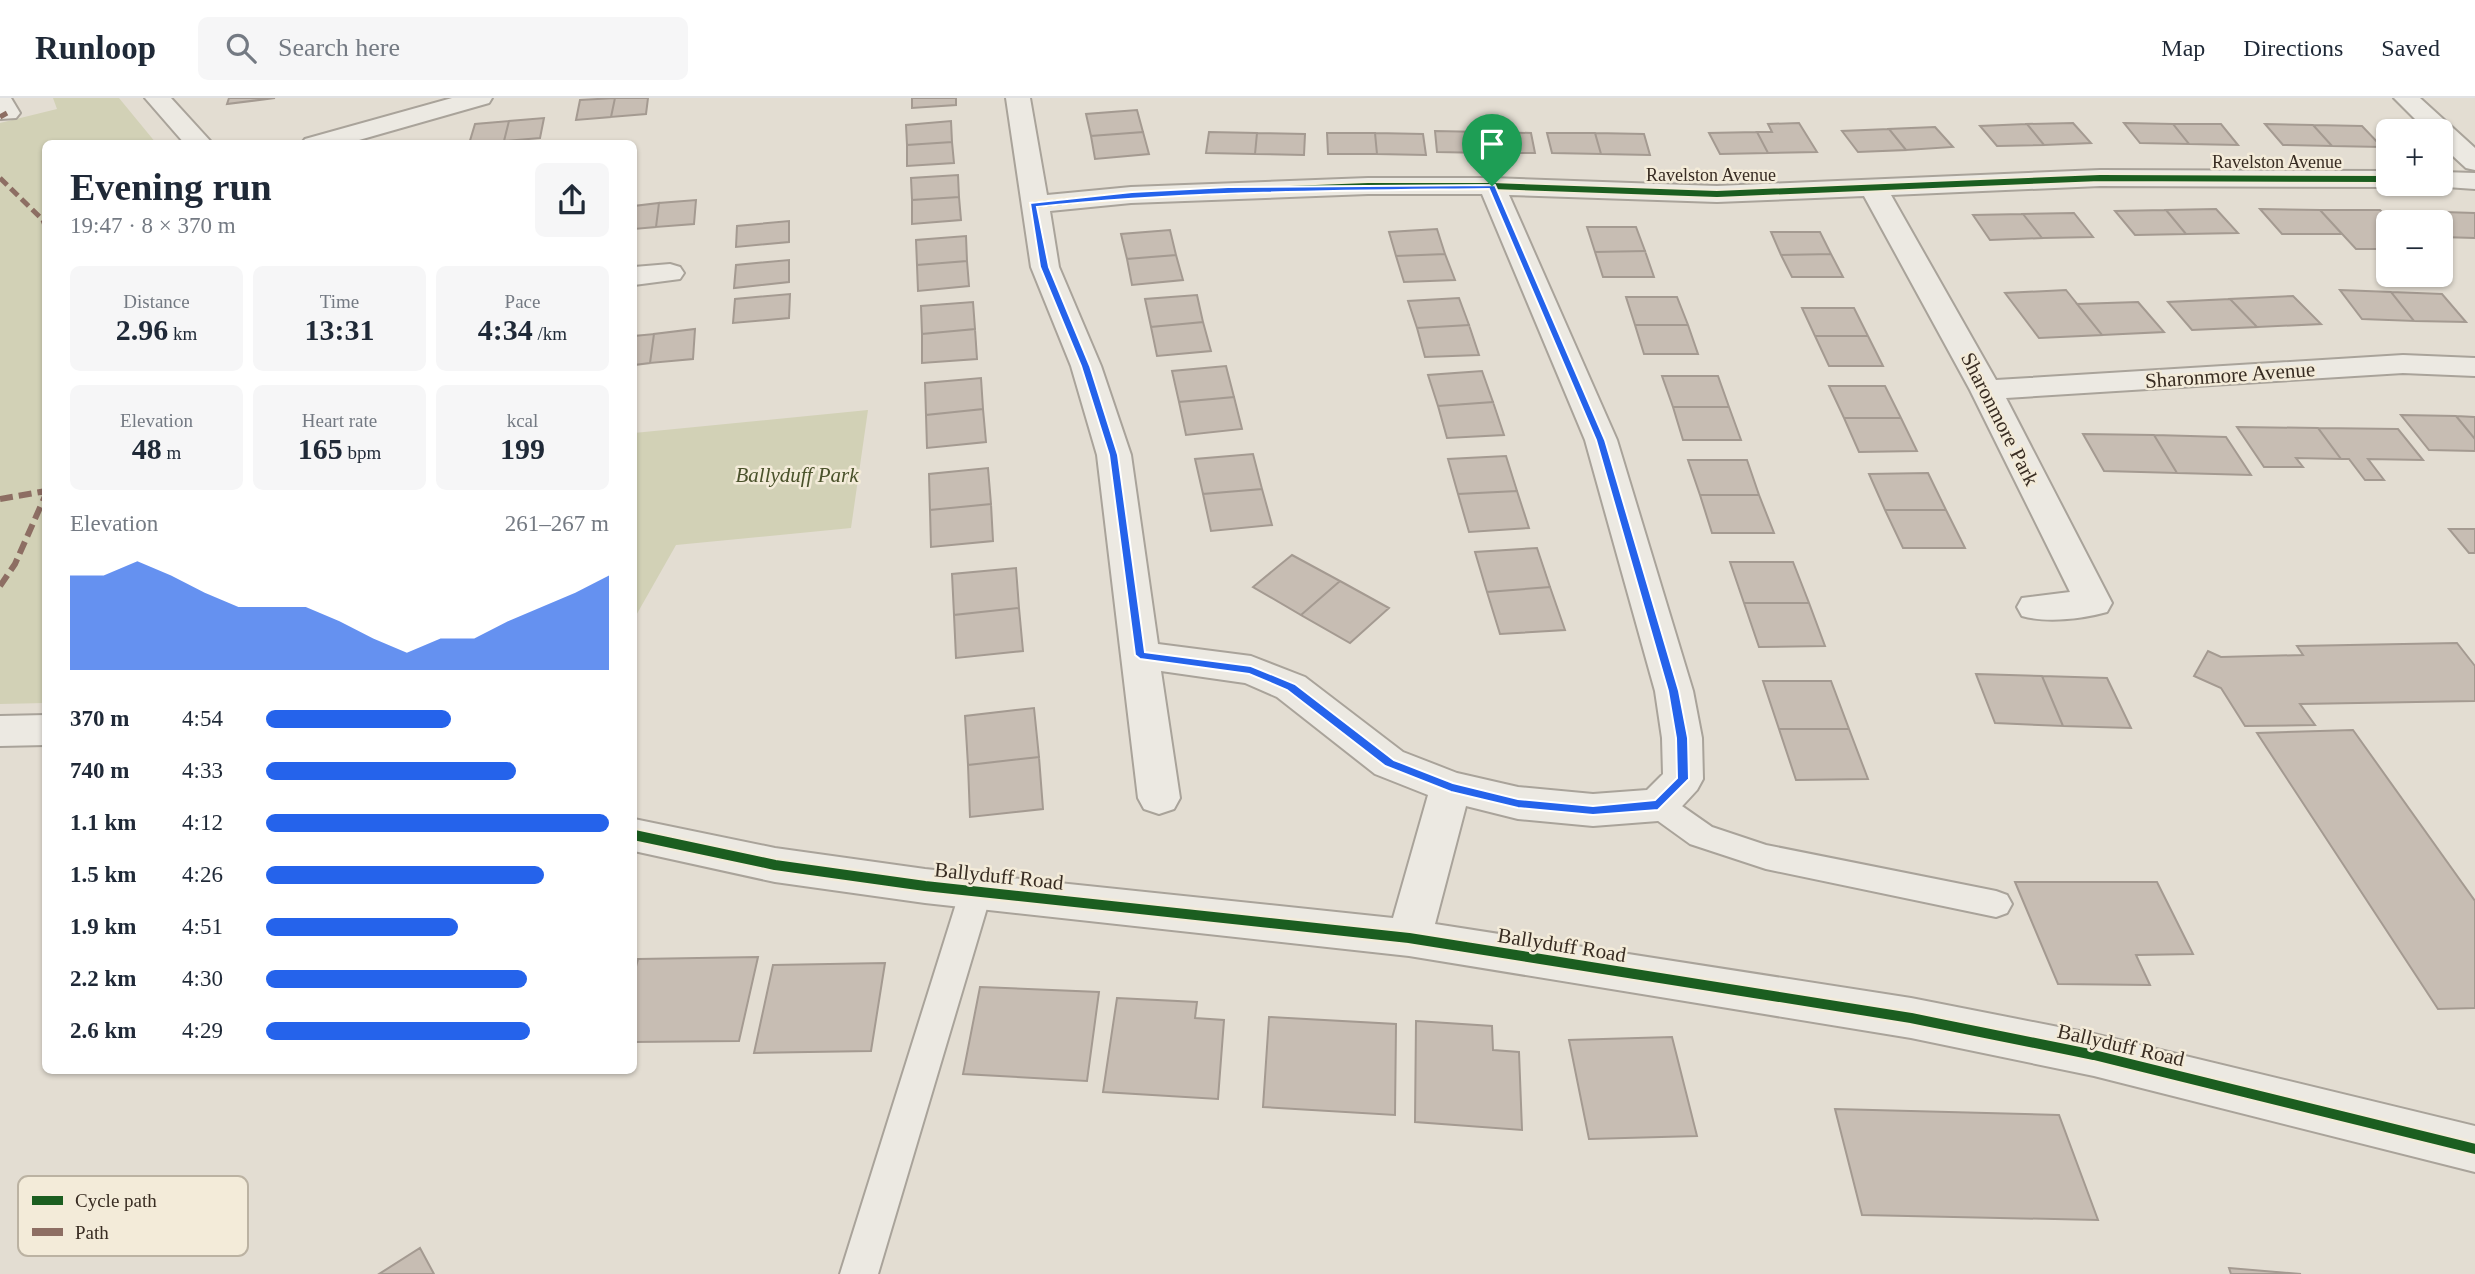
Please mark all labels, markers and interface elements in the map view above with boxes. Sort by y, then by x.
search box [198,17,688,80]
icon: search [222,29,260,67]
text: Runloop [35,30,156,66]
text: Search here [278,33,400,62]
text: Map [2161,35,2205,61]
text: Directions [2243,35,2343,61]
text: Saved [2381,35,2440,61]
pin [1462,114,1522,186]
map controls [2376,119,2453,287]
button: + [2376,119,2453,196]
icon: arrive [1473,125,1511,163]
street label: Ravelston Avenue [2212,152,2342,172]
button: share [535,163,609,237]
street label: Ravelston Avenue [1646,165,1776,185]
text: Evening run [70,166,272,208]
button: − [2376,210,2453,287]
text: 19:47 · 8 × 370 m [70,213,236,238]
text: Distance [123,291,190,312]
text: Time [320,291,359,312]
text: Pace [505,291,540,312]
text: 2.96 [116,313,168,346]
text: 13:31 [305,313,375,346]
text: 4:34 [478,313,533,346]
text: km [168,323,197,344]
text: /km [533,323,567,344]
street label: Sharonmore Park [1956,348,2044,490]
street label: Sharonmore Avenue [2144,357,2316,393]
text: Elevation [120,410,193,431]
text: Heart rate [302,410,377,431]
text: kcal [507,410,538,431]
text: 48 [132,432,162,465]
text: 165 [298,432,343,465]
text: 199 [500,432,545,465]
text: m [162,442,181,463]
text: bpm [343,442,381,463]
park label: Ballyduff Park [735,463,859,487]
text: Elevation [70,511,158,536]
text: 261–267 m [505,511,609,536]
text: 370 m [70,706,129,731]
text: 4:54 [182,706,223,731]
text: 740 m [70,758,129,783]
text: 4:33 [182,758,223,783]
text: 1.1 km [70,810,136,835]
text: 4:12 [182,810,223,835]
street label: Ballyduff Road [933,857,1065,895]
text: 1.5 km [70,862,136,887]
text: 4:26 [182,862,223,887]
text: 1.9 km [70,914,136,939]
text: 4:51 [182,914,223,939]
street label: Ballyduff Road [1496,923,1628,967]
text: 2.2 km [70,966,136,991]
text: 4:30 [182,966,223,991]
text: 2.6 km [70,1018,136,1043]
text: 4:29 [182,1018,223,1043]
street label: Ballyduff Road [2055,1019,2187,1071]
legend [18,1176,248,1256]
text: Cycle path [75,1190,157,1211]
text: Path [75,1222,109,1243]

